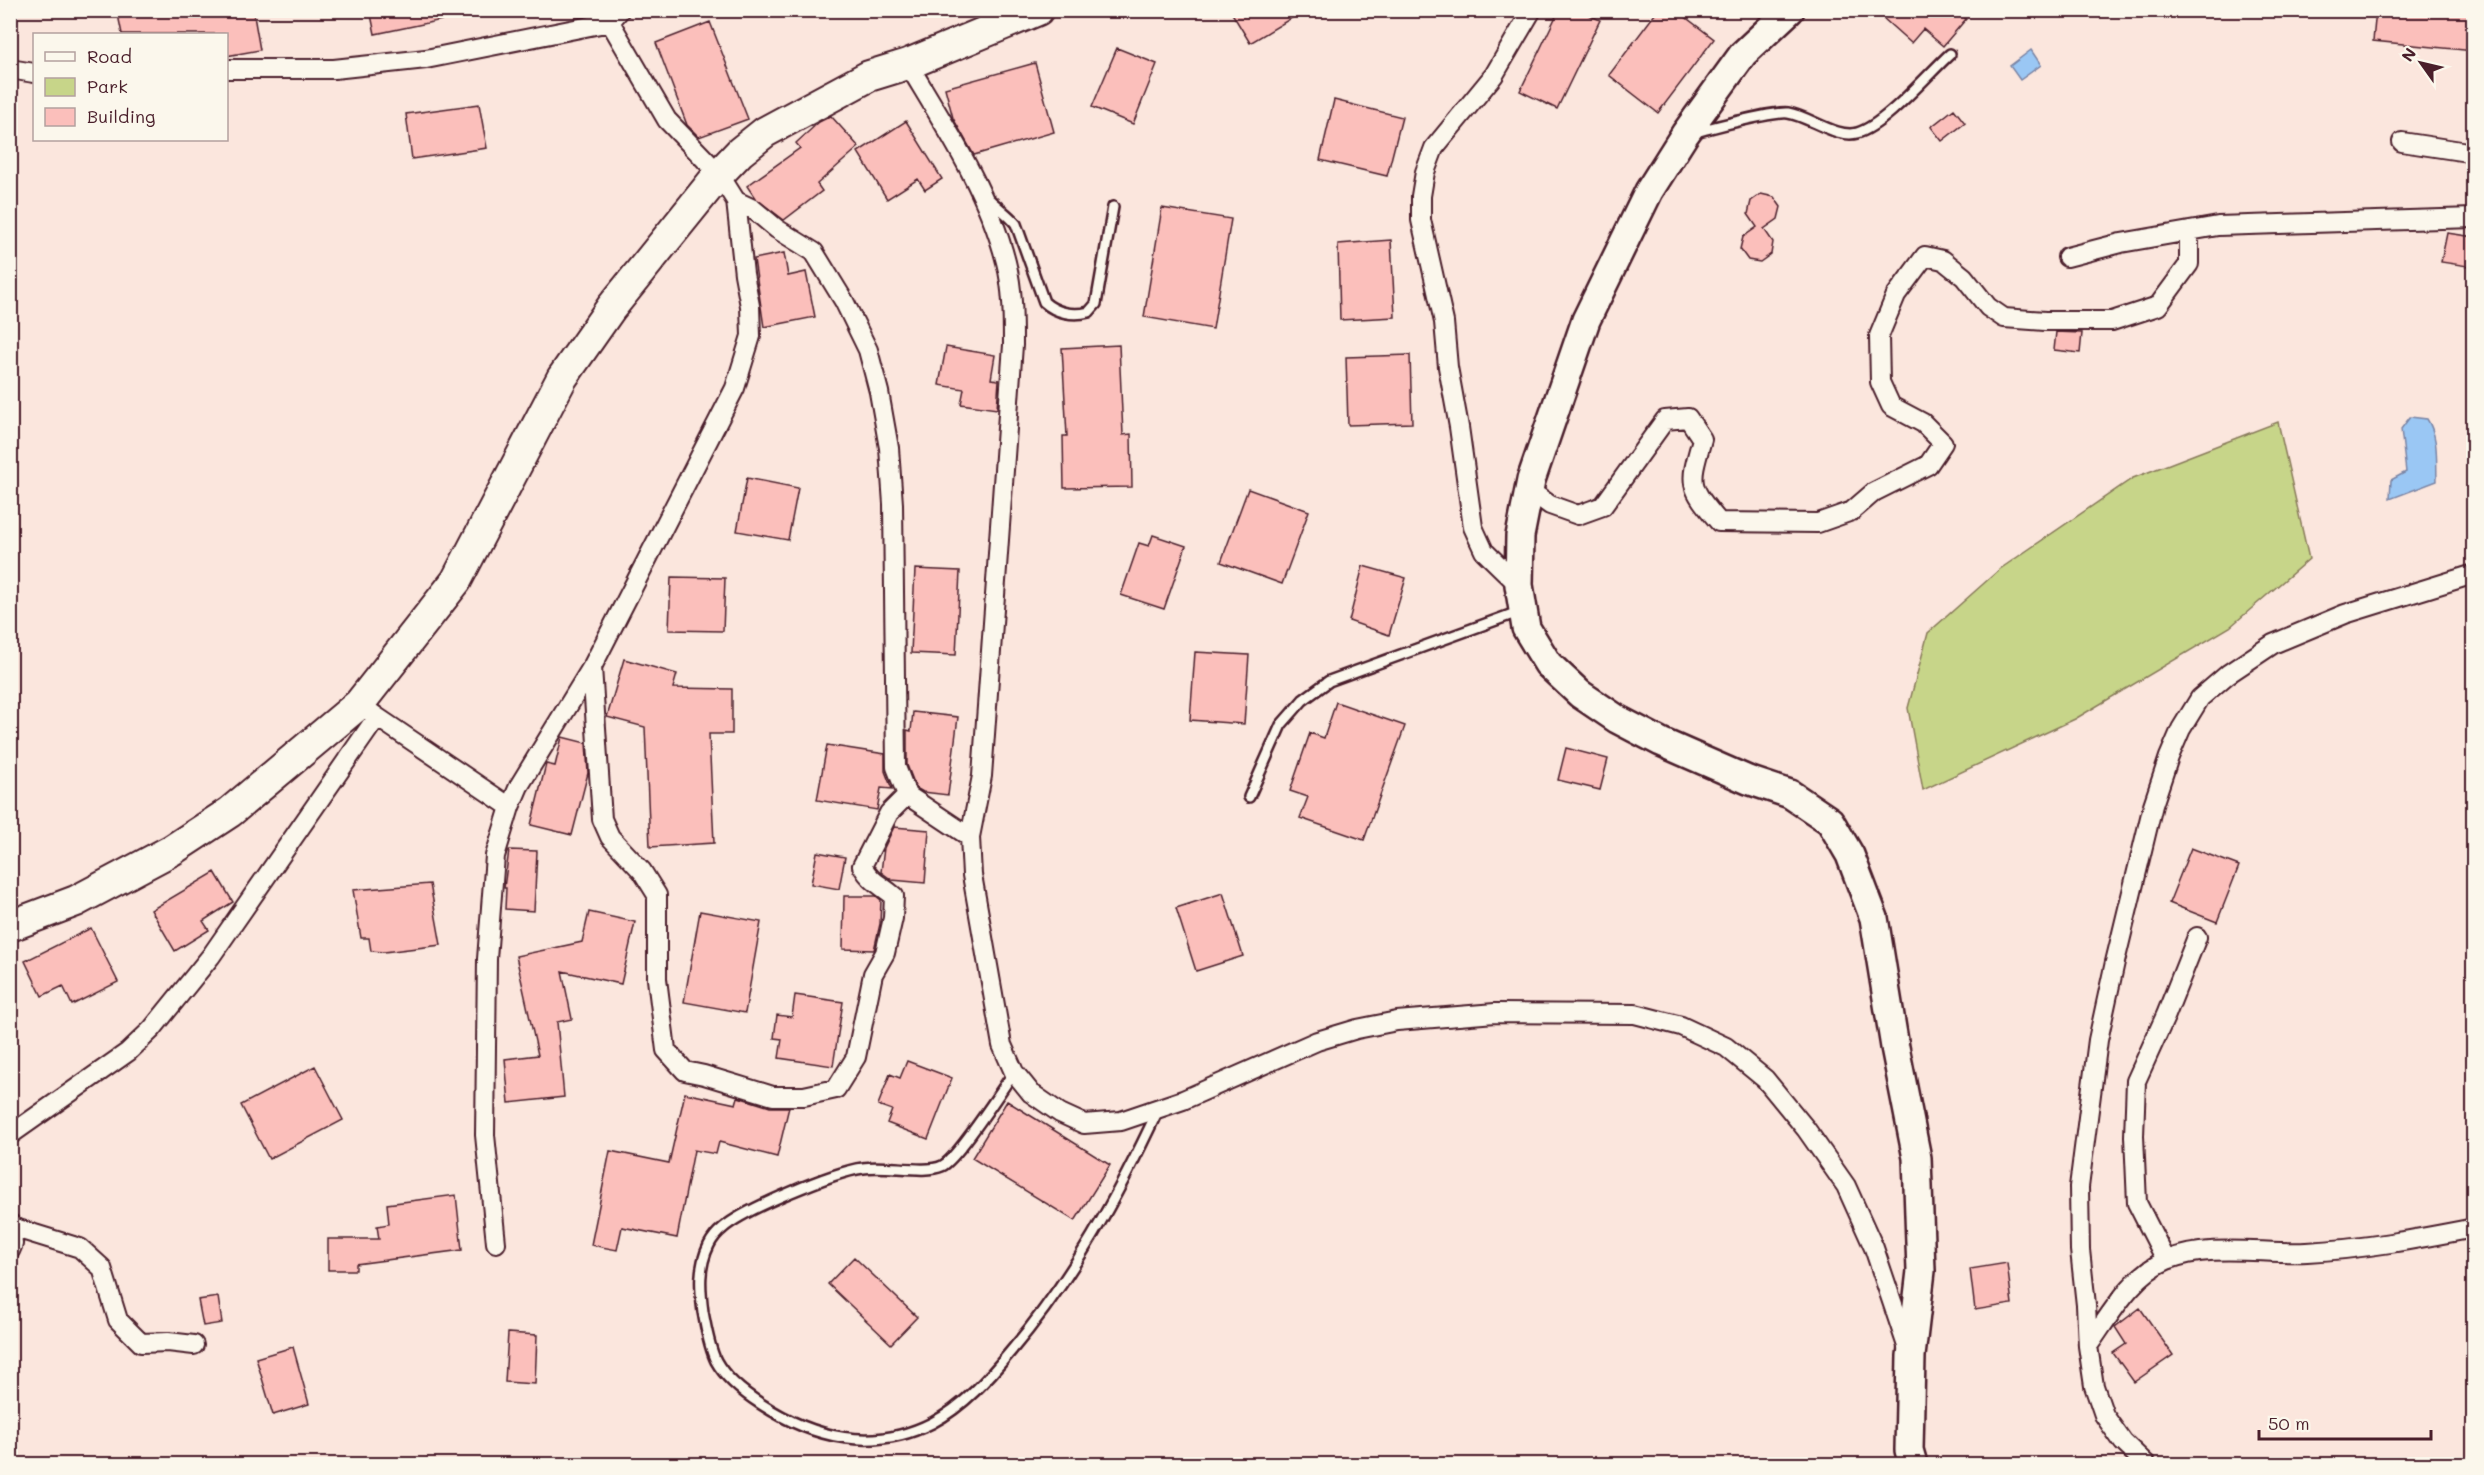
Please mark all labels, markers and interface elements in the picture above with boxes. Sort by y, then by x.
legend [33,33,228,141]
north arrow [2391,33,2451,93]
text: N [2396,43,2420,65]
text: Road [87,44,132,68]
text: Park [87,74,128,98]
text: Building [87,104,155,128]
scale bar [2259,1403,2432,1441]
text: 50 m [2268,1411,2310,1435]

